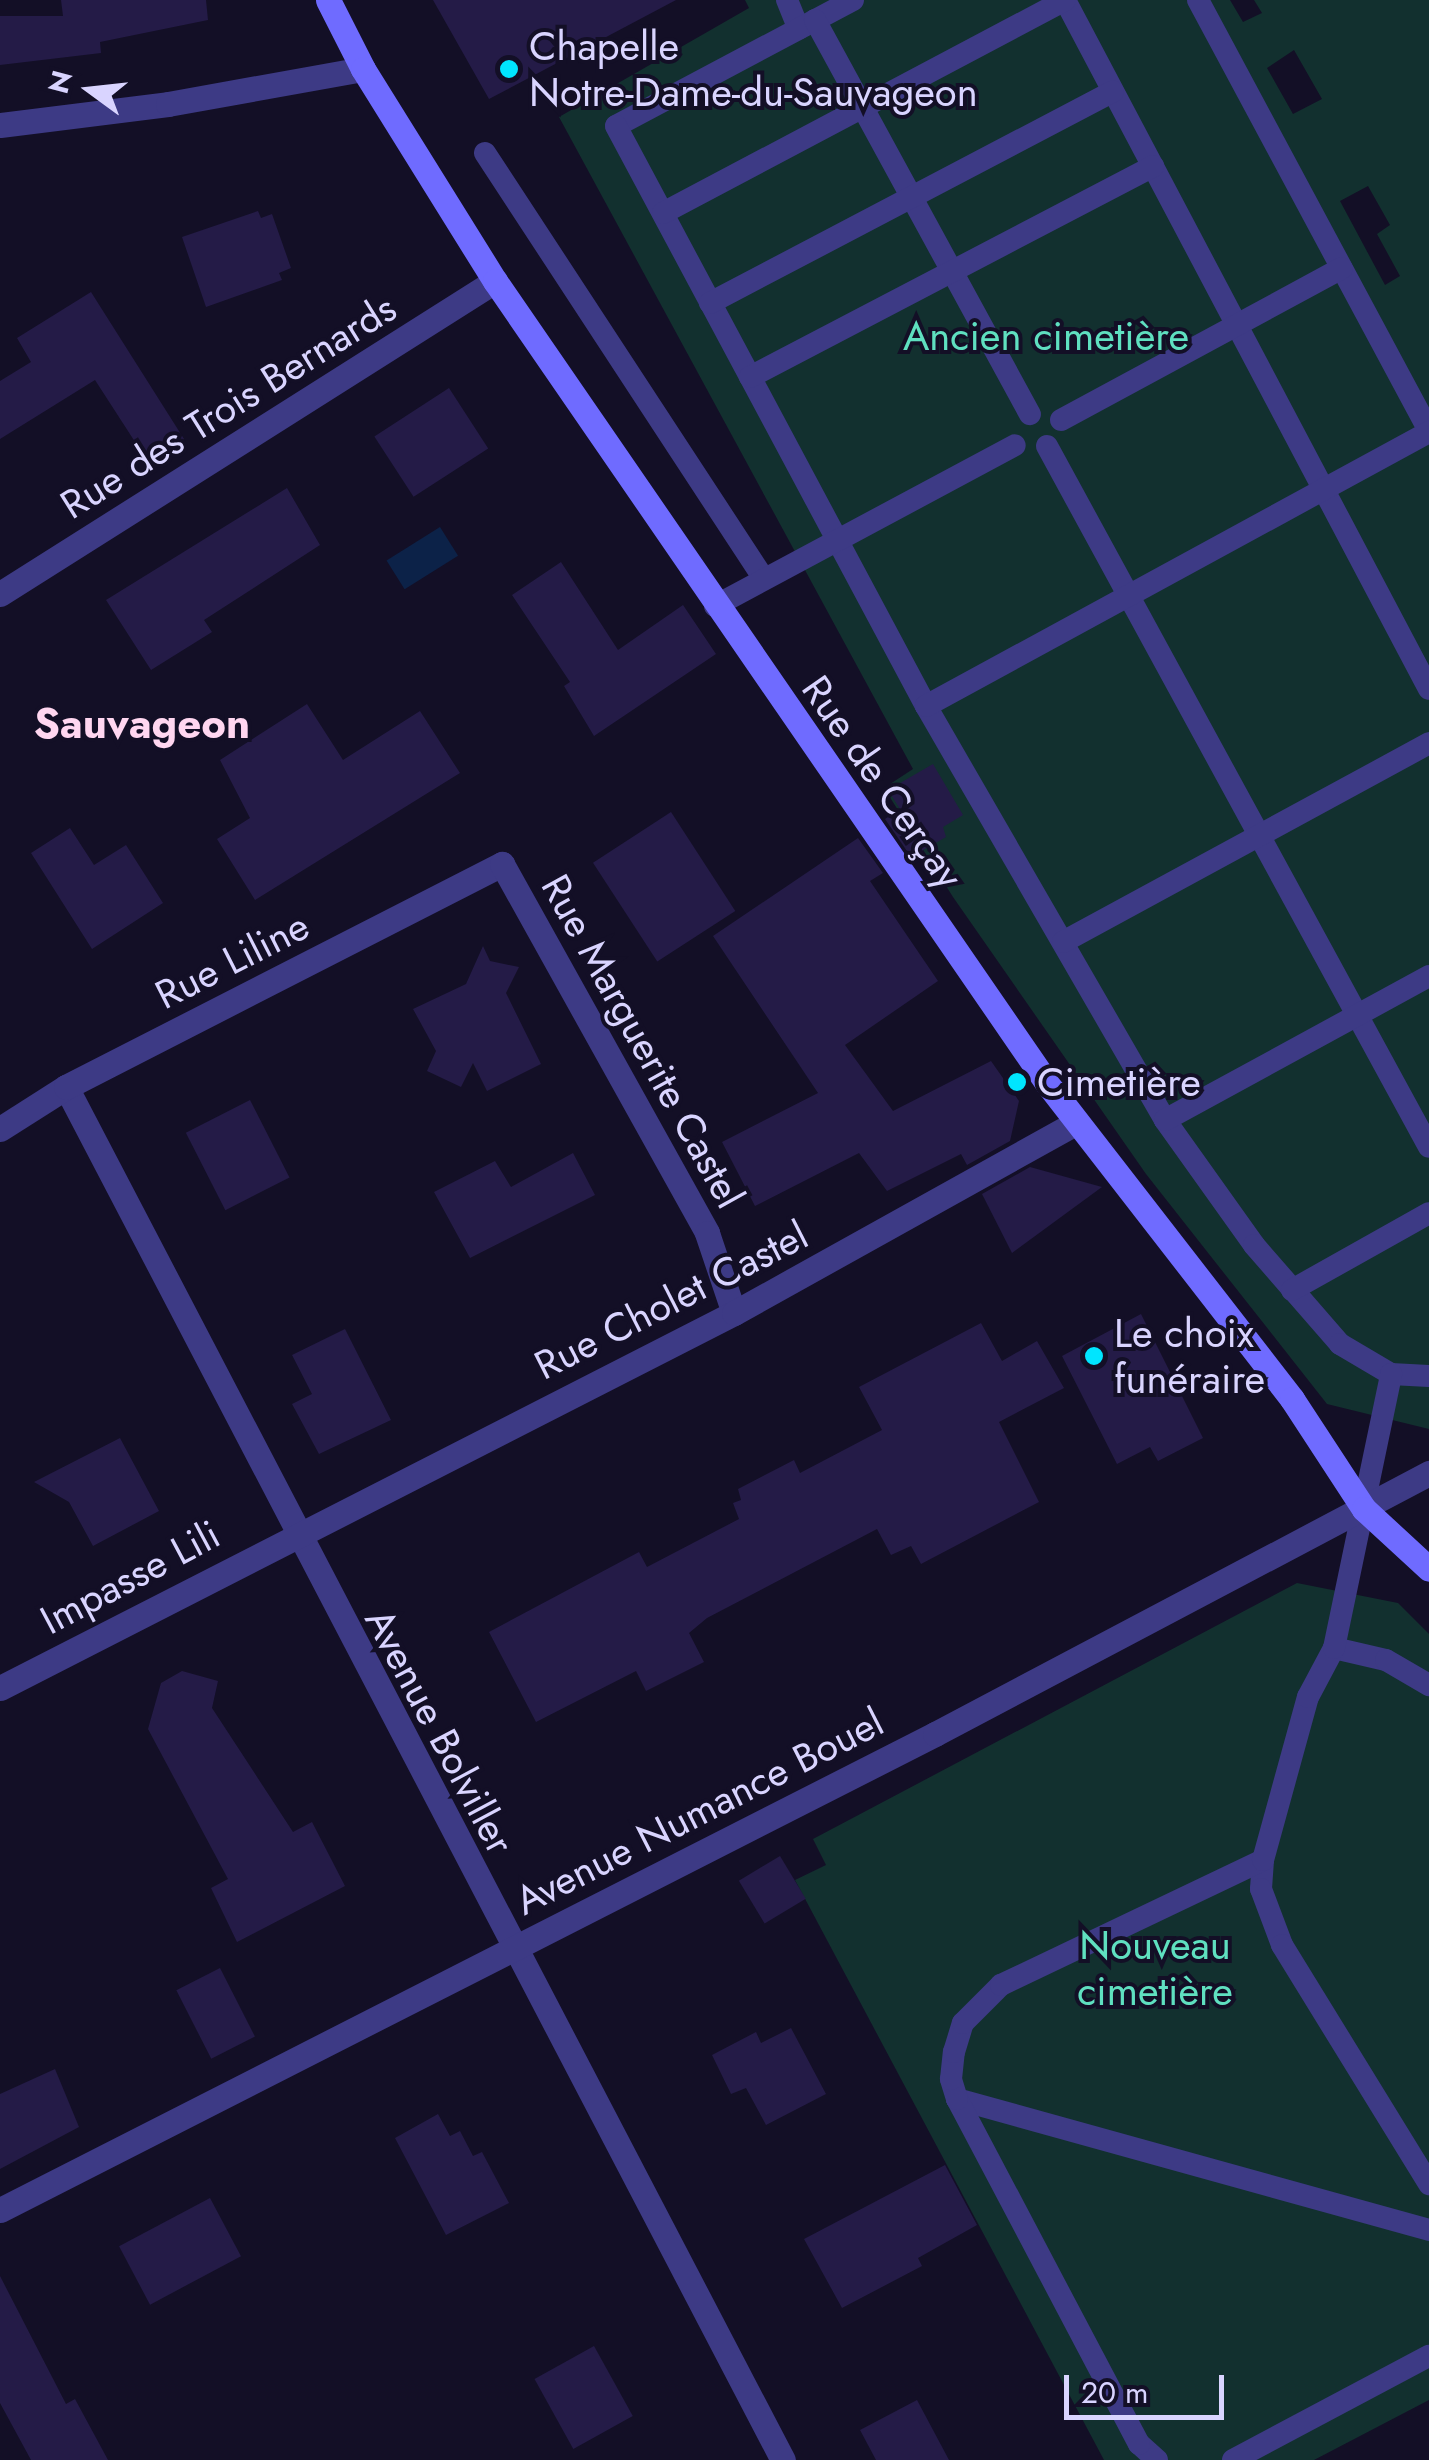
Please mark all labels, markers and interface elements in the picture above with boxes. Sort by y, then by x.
place label: Chapelle Notre-Dame-du-Sauvageon [529,22,978,116]
north arrow [40,40,140,140]
marker: Chapelle Notre-Dame-du-Sauvageon [498,58,520,80]
text: N [38,66,83,98]
street label: Rue des Trois Bernards [52,283,404,529]
park label: Ancien cimetière [903,312,1189,360]
street label: Rue de Cerçay [792,667,974,897]
district label: Sauvageon [34,699,250,749]
street label: Rue Marguerite Castel [531,866,755,1216]
street label: Rue Liline [147,901,317,1019]
place label: Cimetière [1037,1058,1201,1106]
marker: Cimetière [1006,1071,1028,1093]
street label: Rue Cholet Castel [527,1211,815,1389]
place label: Le choix funéraire [1114,1309,1265,1403]
marker: Le choix funéraire [1083,1345,1105,1367]
street label: Impasse Lili [32,1510,228,1644]
street label: Avenue Bolviller [355,1600,525,1862]
street label: Avenue Numance Bouel [507,1697,891,1925]
park label: Nouveau cimetière [1077,1921,1233,2015]
scale bar [1069,2355,1229,2417]
text: 20 m [1081,2371,1148,2414]

